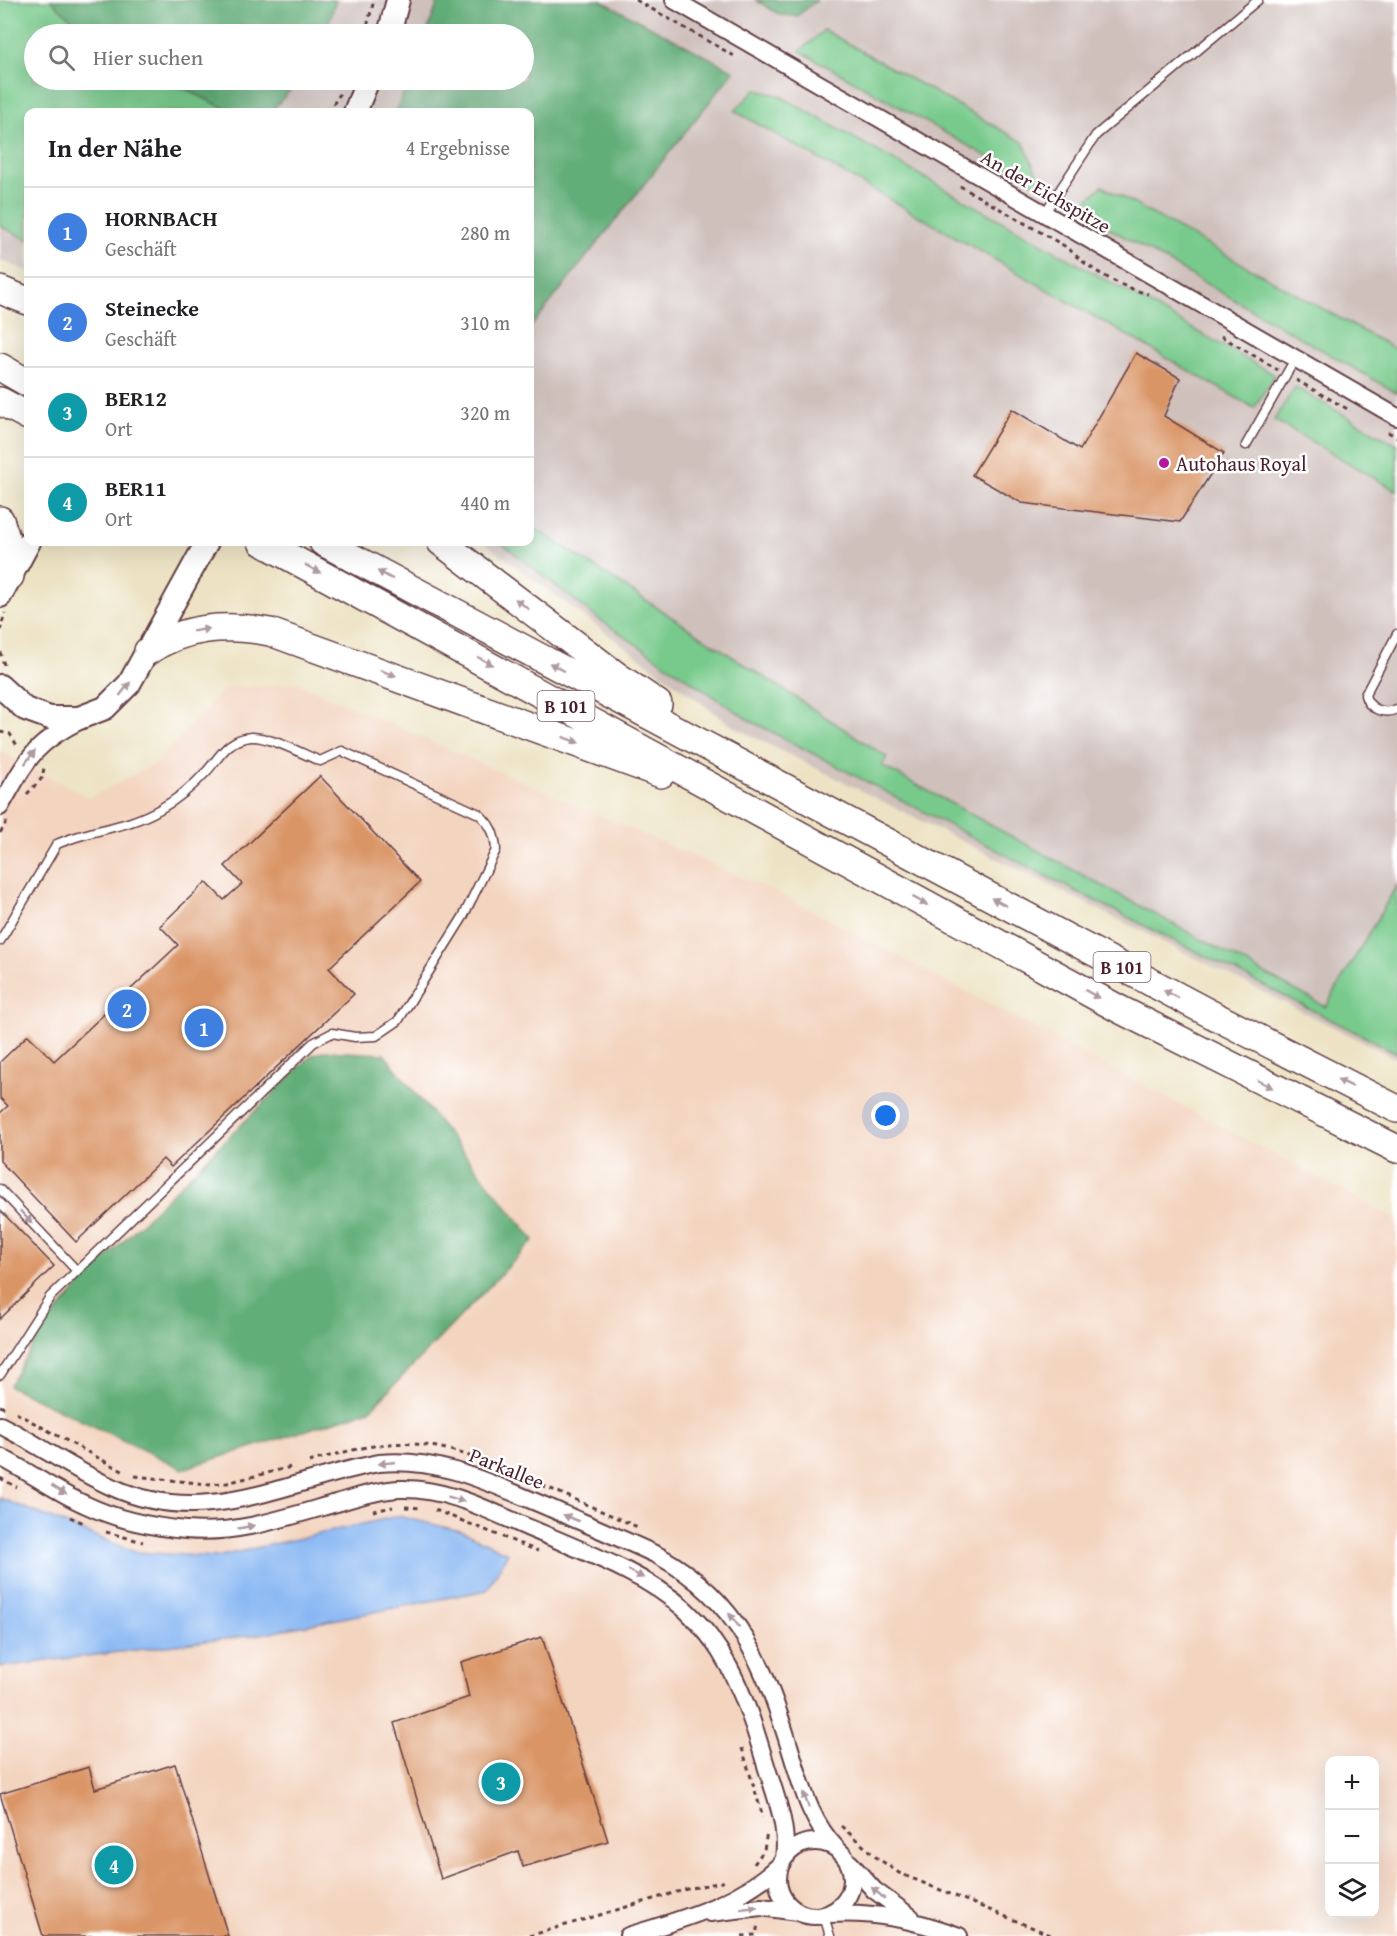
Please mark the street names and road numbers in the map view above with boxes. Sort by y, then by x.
street label: An der Eichspitze [976,142,1116,240]
road number: B 101 [538,691,594,721]
road number: B 101 [1094,952,1150,982]
street label: Parkallee [465,1440,549,1496]

